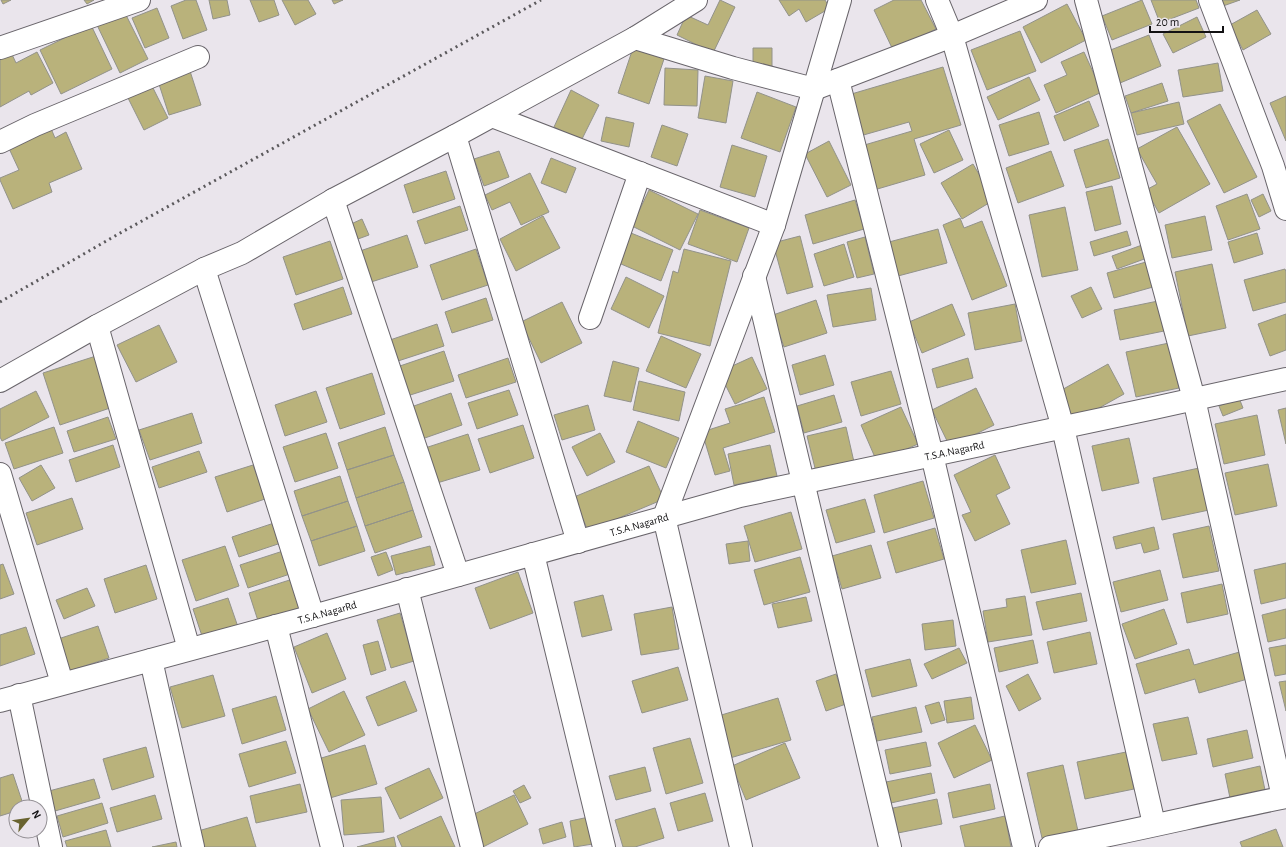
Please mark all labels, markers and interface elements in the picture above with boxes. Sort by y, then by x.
scale bar [1150,8,1223,34]
text: 20 m [1156,16,1179,28]
street label: T.S.A.NagarRd [924,439,985,462]
street label: T.S.A.NagarRd [608,511,670,538]
street label: T.S.A.NagarRd [297,598,358,625]
north arrow [8,799,48,839]
text: N [30,808,43,820]

